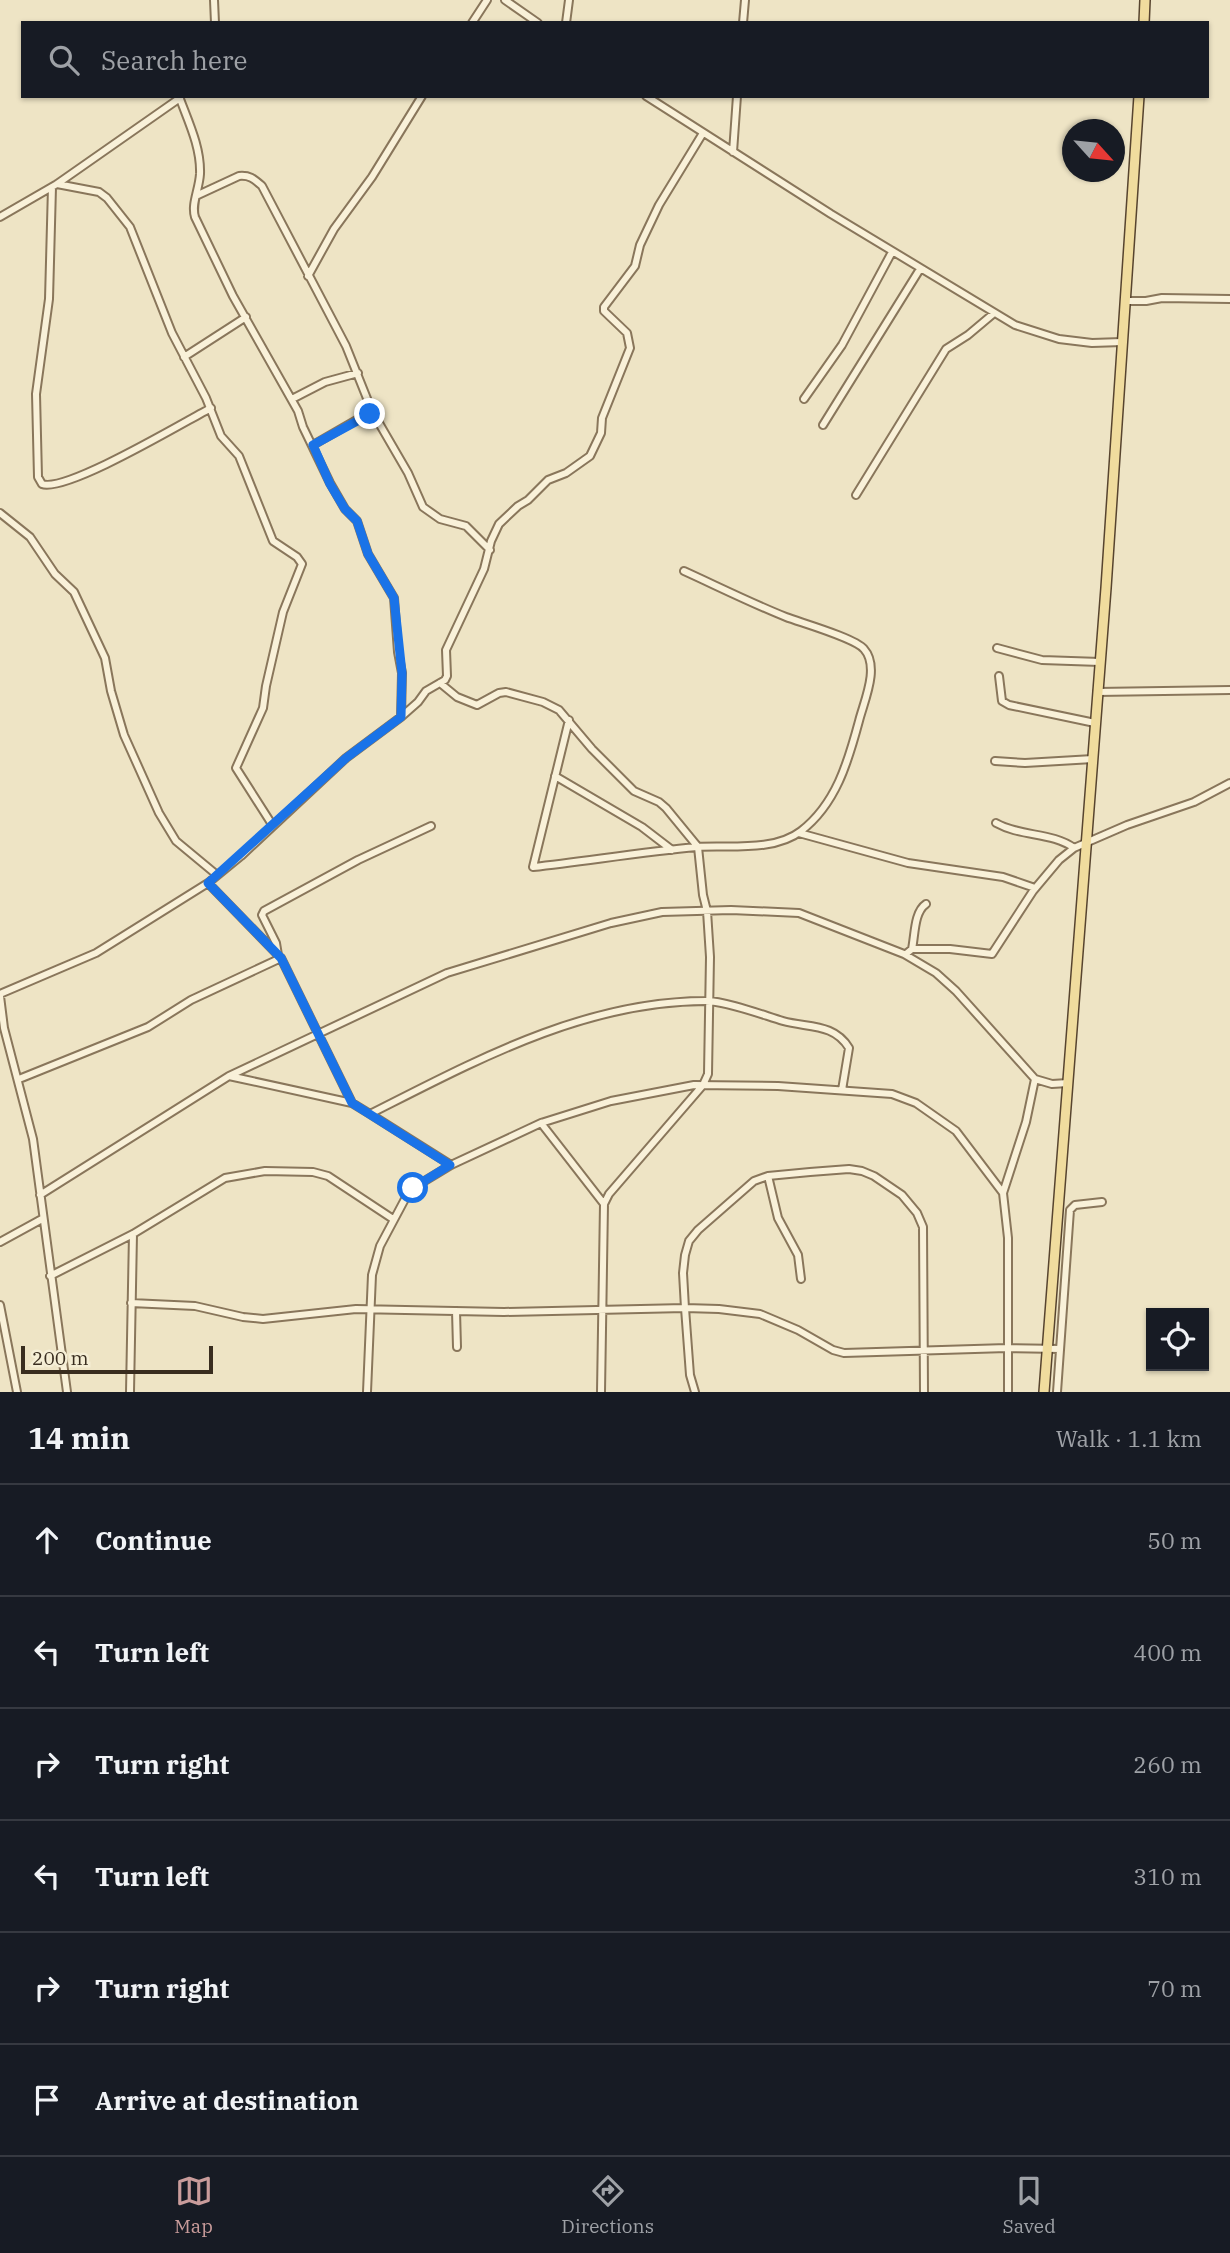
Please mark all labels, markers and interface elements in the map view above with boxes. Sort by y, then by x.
search box [21,21,1209,98]
icon: search [45,41,83,79]
text: Search here [101,43,247,77]
north arrow [1062,119,1125,182]
route end [354,398,385,429]
route start [397,1172,428,1203]
map controls [1146,1308,1209,1371]
button: locate [1146,1308,1209,1371]
scale bar [21,1343,214,1375]
text: 200 m [32,1346,89,1370]
text: 14 min [28,1418,130,1457]
text: Walk · 1.1 km [1056,1423,1202,1453]
icon: ahead [28,1521,66,1559]
text: Continue [95,1523,212,1557]
text: 50 m [1147,1525,1202,1555]
icon: left [28,1633,66,1671]
text: Turn left [95,1635,209,1669]
text: 400 m [1133,1637,1202,1667]
icon: right [28,1745,66,1783]
text: Turn right [95,1747,229,1781]
text: 260 m [1133,1749,1202,1779]
icon: left [28,1857,66,1895]
text: Turn left [95,1859,209,1893]
text: 310 m [1133,1861,1202,1891]
icon: right [28,1969,66,2007]
text: Turn right [95,1971,229,2005]
text: 70 m [1147,1973,1202,2003]
icon: arrive [28,2081,66,2119]
text: Arrive at destination [95,2083,359,2117]
tab: Map [174,2172,213,2238]
tab: Directions [561,2172,654,2238]
tab: Saved [1003,2172,1056,2238]

